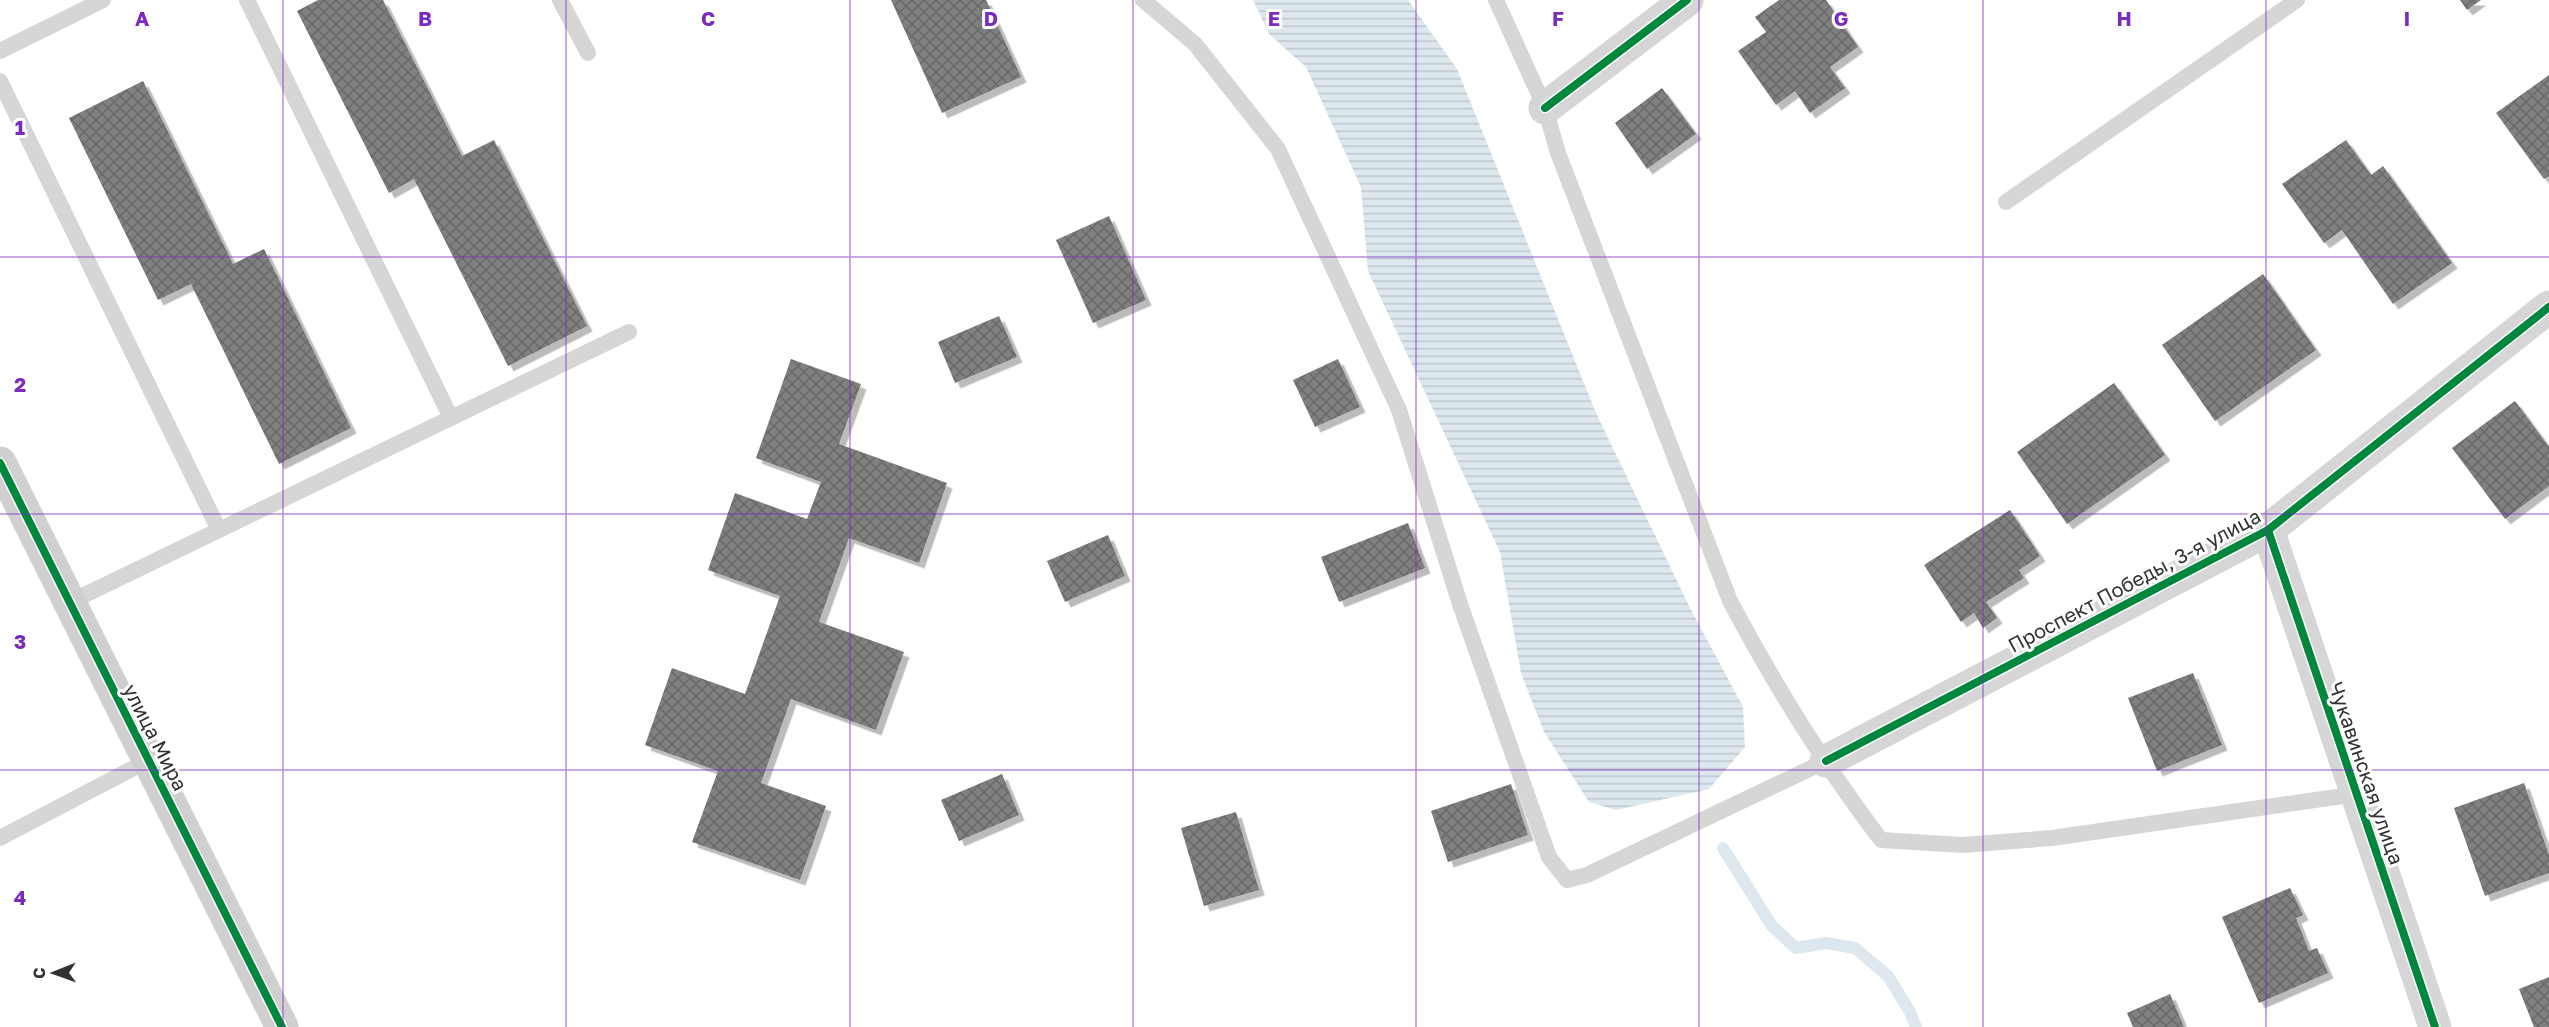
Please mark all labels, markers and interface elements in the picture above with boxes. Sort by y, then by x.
text: A [135,6,149,30]
text: B [418,6,432,30]
text: C [701,6,715,30]
text: D [984,6,998,30]
text: E [1268,6,1280,30]
text: F [1552,6,1564,30]
text: G [1834,6,1848,30]
text: H [2116,6,2132,30]
text: I [2404,6,2410,30]
text: 1 [15,115,25,139]
text: 2 [14,372,26,396]
street label: Проспект Победы, 3-я улица [2004,503,2264,657]
text: 3 [14,629,26,653]
street label: Чукавинская улица [2324,679,2410,867]
street label: улица Мира [119,680,193,794]
text: 4 [14,885,26,909]
north arrow [24,943,84,1003]
text: С [29,967,49,979]

